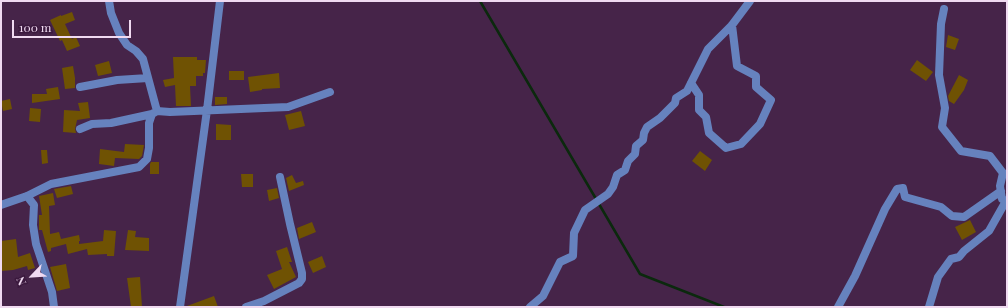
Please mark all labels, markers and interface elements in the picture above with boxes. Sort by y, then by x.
scale bar [14,12,133,38]
text: 100 m [19,19,51,35]
north arrow [12,256,52,296]
text: N [12,275,29,288]

